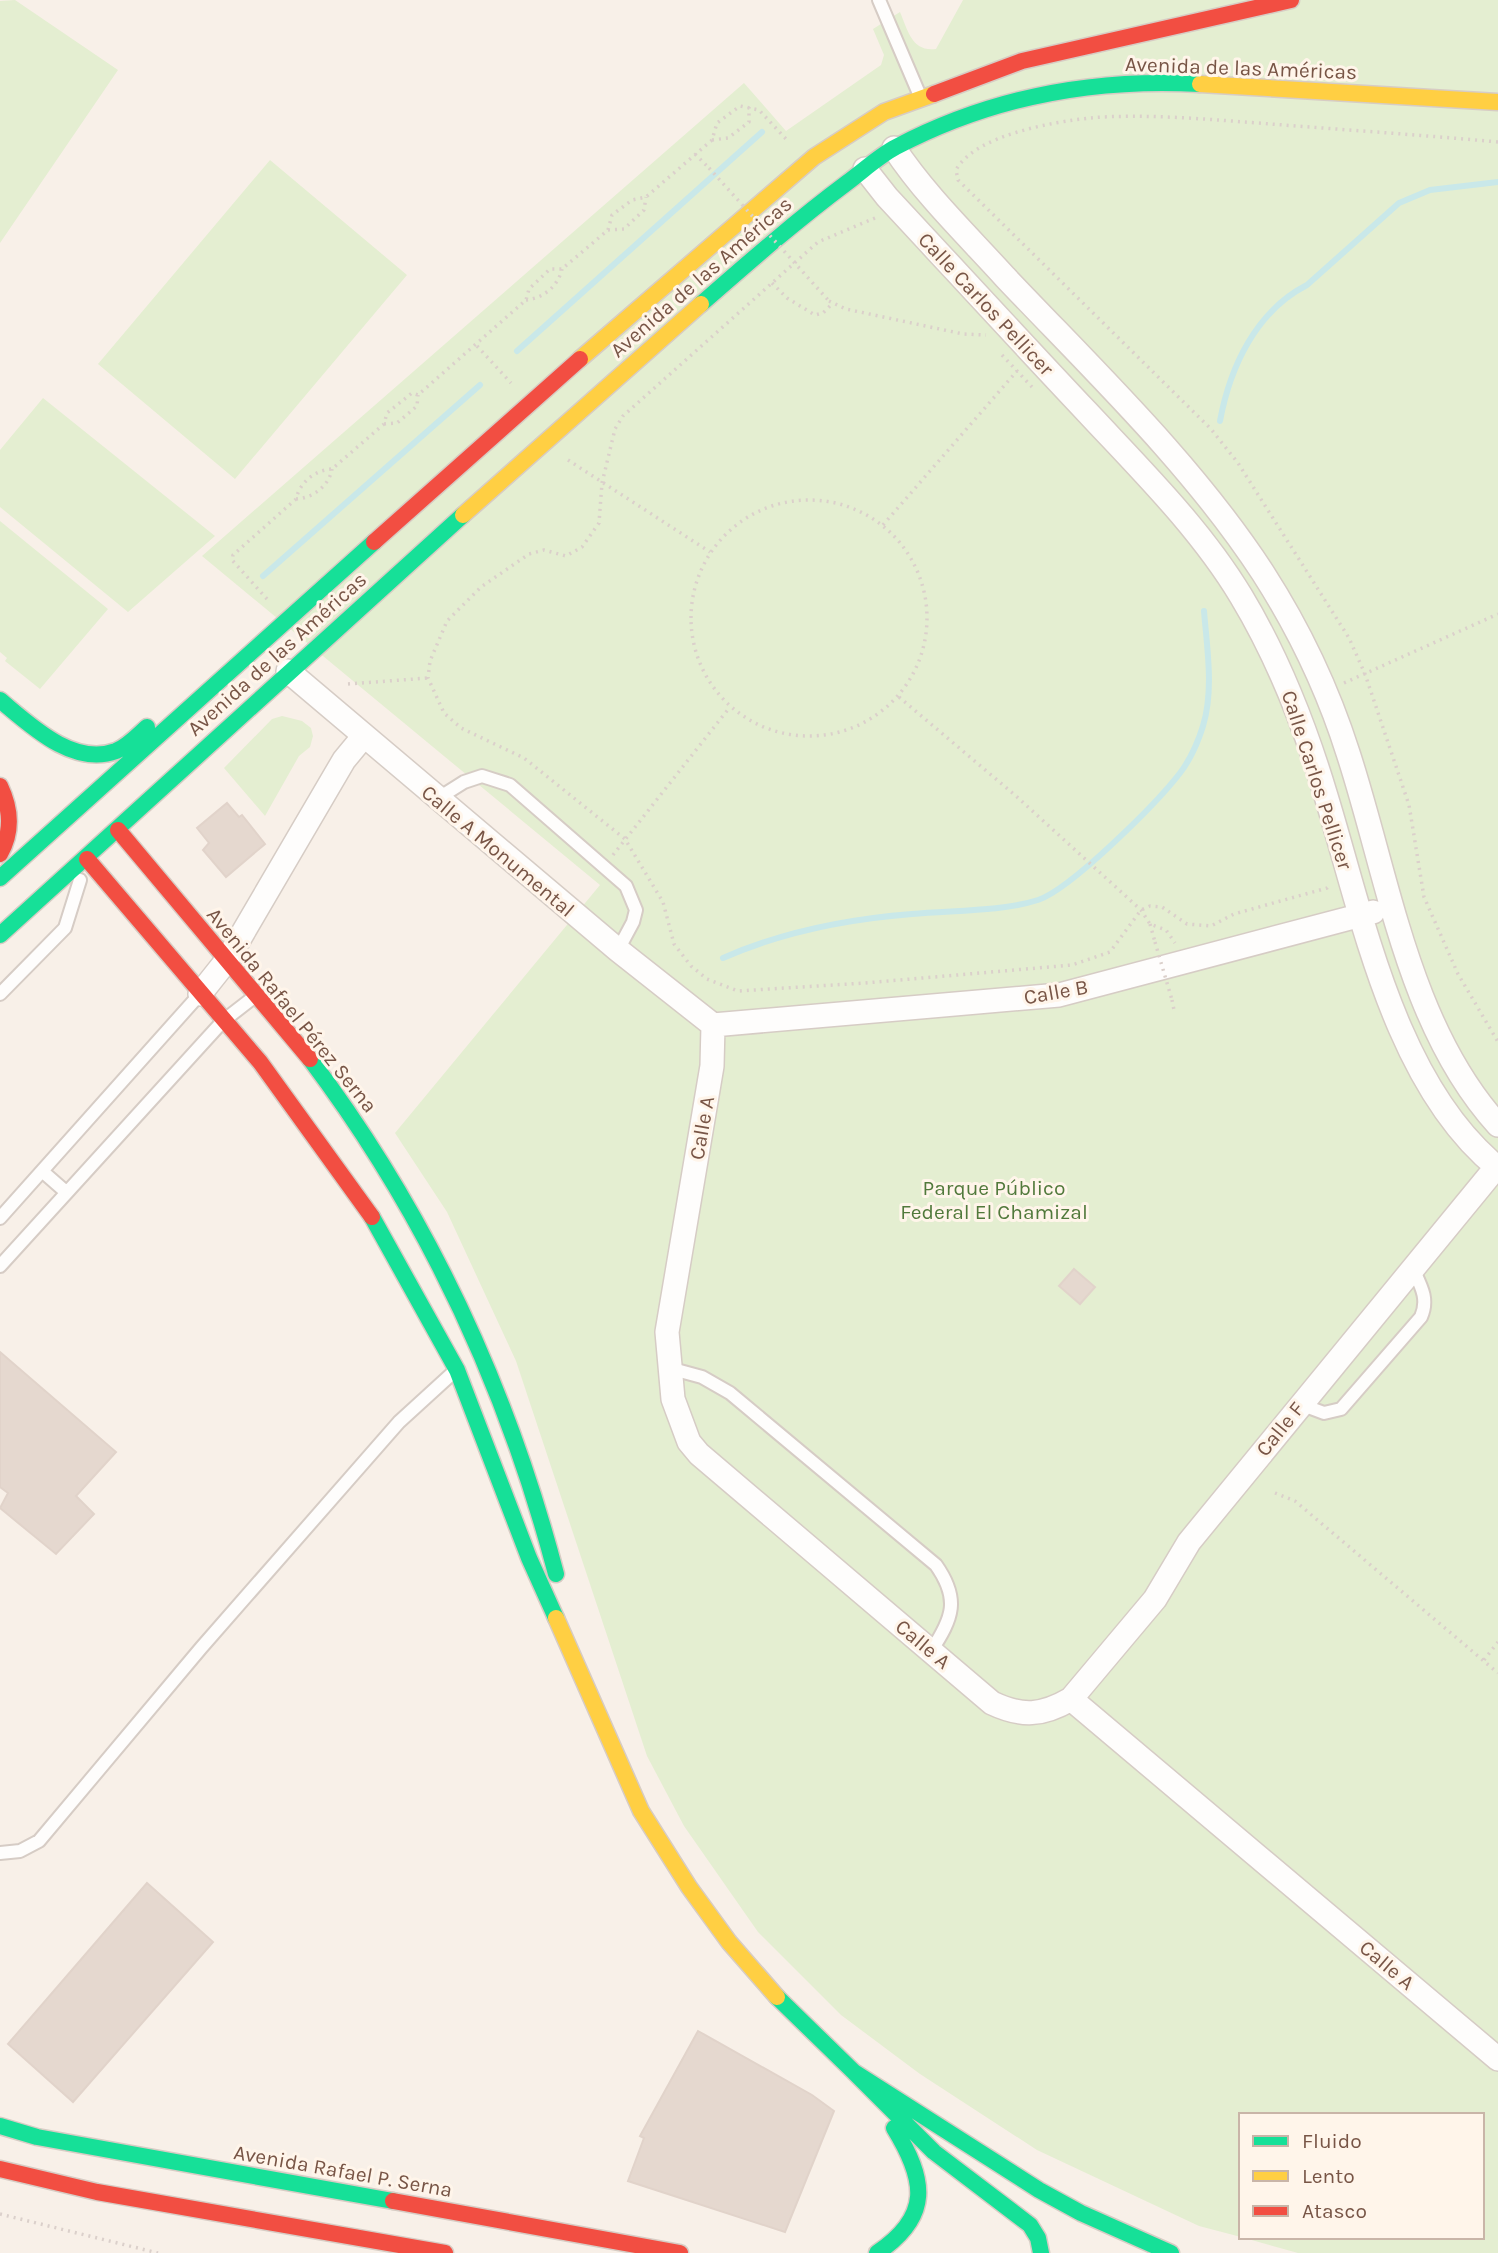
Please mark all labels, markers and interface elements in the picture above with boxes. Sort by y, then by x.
street label: Avenida de las Américas [1124,52,1358,84]
street label: Avenida de las Américas [605,192,797,362]
street label: Calle Carlos Pellicer [913,227,1059,381]
street label: Avenida de las Américas [183,567,371,741]
street label: Calle Carlos Pellicer [1277,687,1357,873]
street label: Calle A Monumental [417,780,579,922]
street label: Avenida Rafael Pérez Serna [202,903,382,1117]
street label: Calle B [1022,975,1090,1009]
street label: Calle A [685,1094,719,1162]
park label: Parque Público Federal El Chamizal [900,1176,1088,1224]
street label: Calle F [1251,1397,1309,1461]
street label: Calle A [891,1614,955,1674]
street label: Calle A [1355,1935,1419,1995]
legend [1239,2113,1484,2239]
text: Fluido [1302,2129,1362,2153]
street label: Avenida Rafael P. Serna [232,2140,454,2202]
text: Lento [1302,2164,1355,2188]
text: Atasco [1302,2199,1367,2223]

